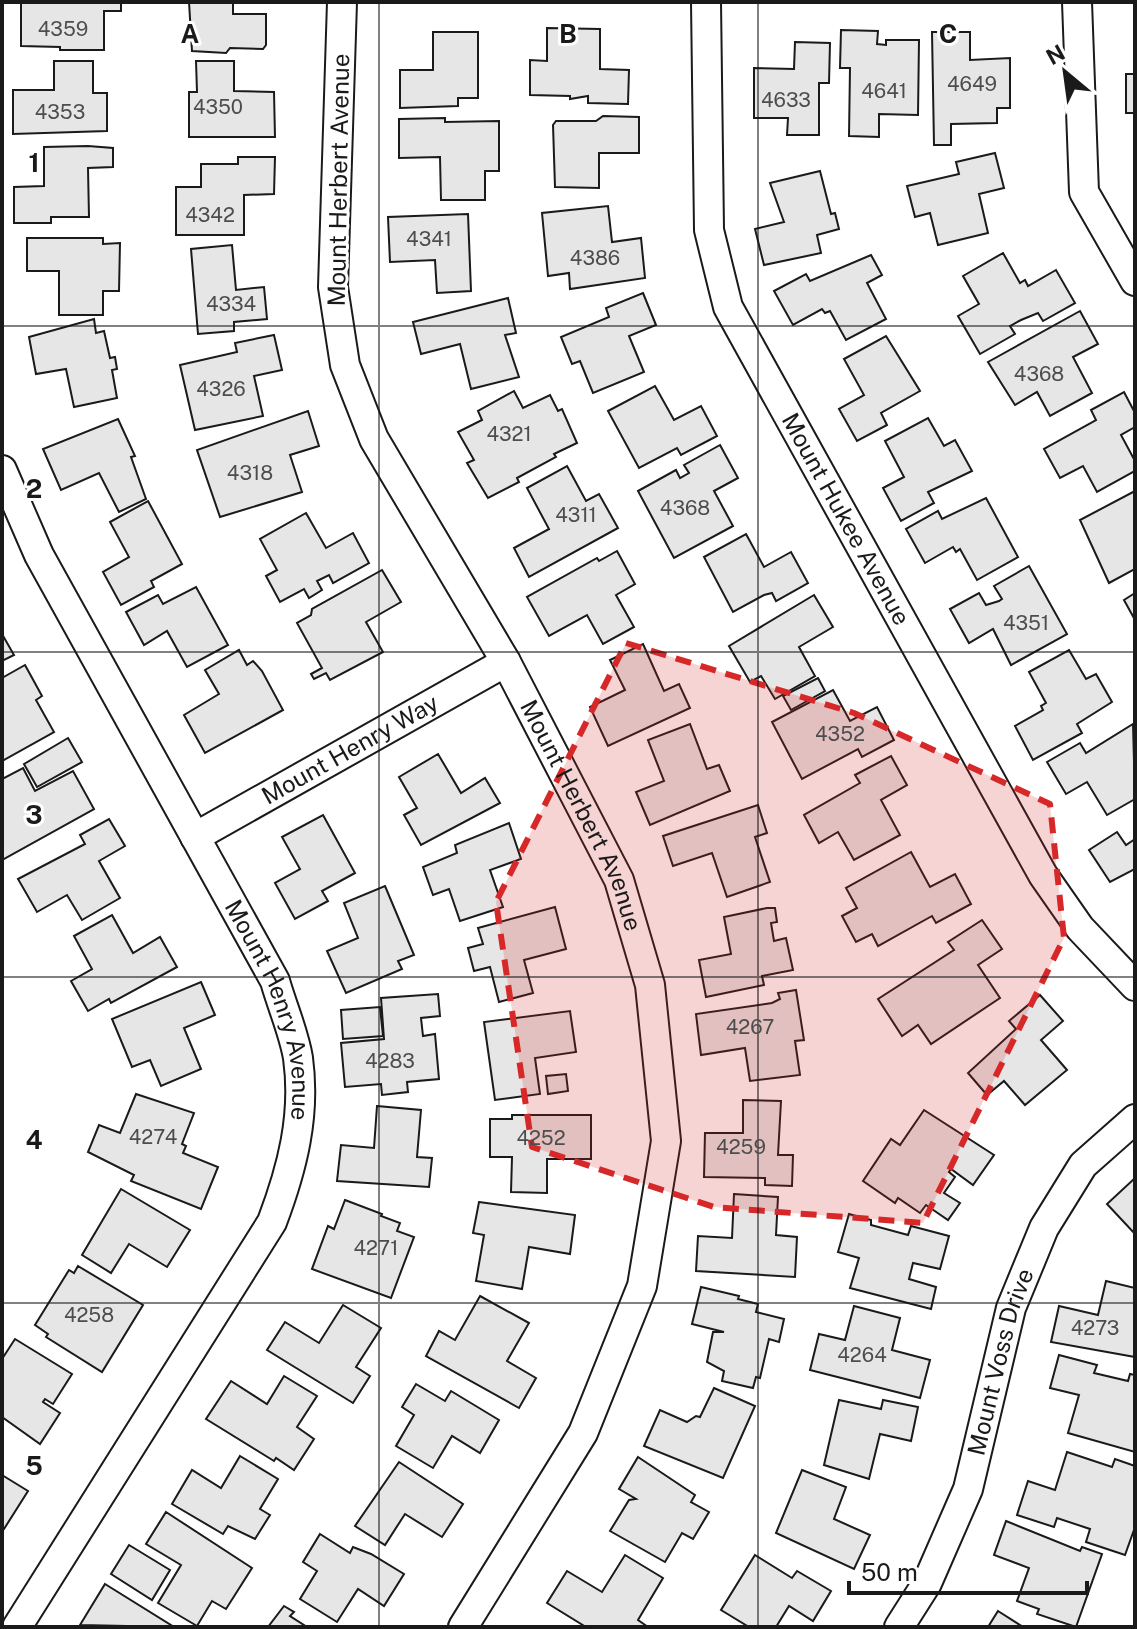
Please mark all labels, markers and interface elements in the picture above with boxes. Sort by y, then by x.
house number: 4359 [38,17,88,41]
text: A [181,18,200,49]
text: B [559,18,577,49]
text: C [939,18,957,49]
north arrow [1025,32,1105,112]
text: N [1041,39,1069,70]
street label: Mount Herbert Avenue [322,53,354,307]
house number: 4649 [947,72,997,96]
house number: 4641 [861,79,907,103]
house number: 4633 [761,88,811,112]
house number: 4350 [193,95,243,119]
house number: 4353 [35,100,85,124]
text: 1 [28,147,40,178]
house number: 4342 [185,203,235,227]
house number: 4341 [406,227,452,251]
house number: 4386 [570,246,620,270]
house number: 4334 [206,292,256,316]
house number: 4368 [1014,362,1064,386]
house number: 4326 [196,377,246,401]
street label: Mount Hukee Avenue [777,408,917,630]
house number: 4321 [486,422,532,446]
house number: 4318 [227,461,273,485]
text: 2 [26,473,42,504]
house number: 4368 [660,496,710,520]
house number: 4311 [555,503,597,527]
house number: 4351 [1003,611,1049,635]
street label: Mount Henry Way [256,688,443,810]
street label: Mount Herbert Avenue [515,695,648,934]
house number: 4352 [815,722,865,746]
text: 3 [25,799,43,830]
street label: Mount Henry Avenue [220,894,315,1122]
house number: 4267 [726,1015,774,1039]
house number: 4283 [365,1049,415,1073]
text: 4 [25,1124,43,1155]
house number: 4274 [129,1125,177,1149]
house number: 4252 [516,1126,566,1150]
house number: 4259 [716,1135,766,1159]
house number: 4271 [353,1236,399,1260]
street label: Mount Voss Drive [961,1264,1039,1458]
house number: 4258 [64,1303,114,1327]
house number: 4273 [1071,1316,1119,1340]
house number: 4264 [837,1343,887,1367]
text: 5 [25,1450,43,1481]
scale bar [849,1545,1087,1595]
text: 50 m [861,1558,918,1586]

